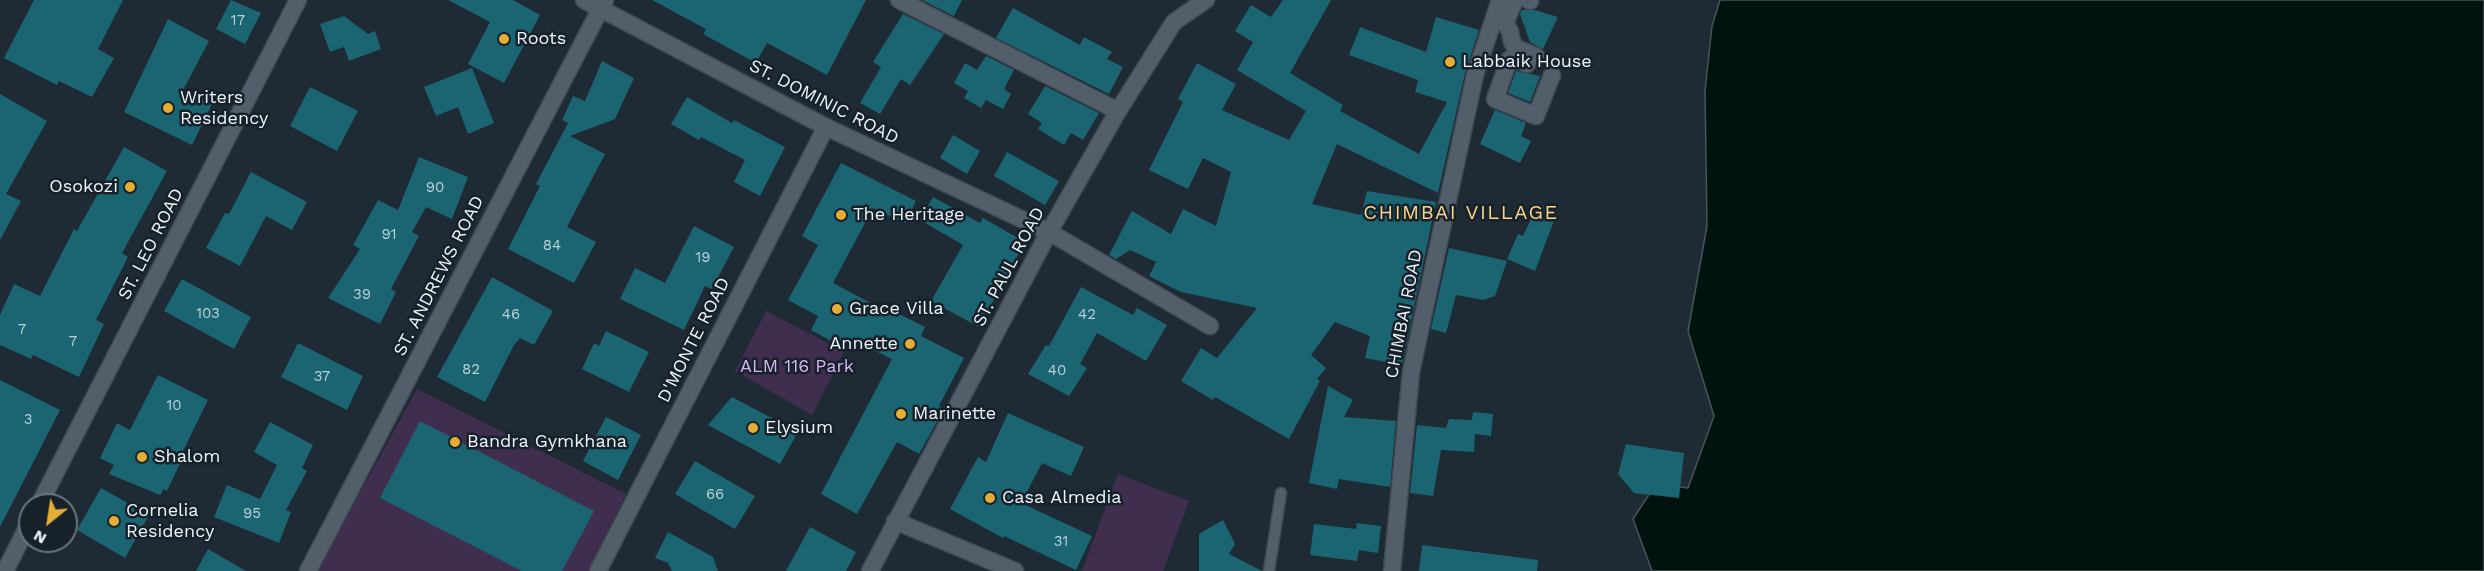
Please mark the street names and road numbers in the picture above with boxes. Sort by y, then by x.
street label: ST. DOMINIC ROAD [746,55,902,149]
street label: ST. LEO ROAD [114,185,188,303]
street label: ST. ANDREWS ROAD [389,192,489,360]
street label: ST. PAUL ROAD [968,204,1050,330]
street label: CHIMBAI ROAD [1381,248,1427,380]
street label: D'MONTE ROAD [653,274,735,406]

